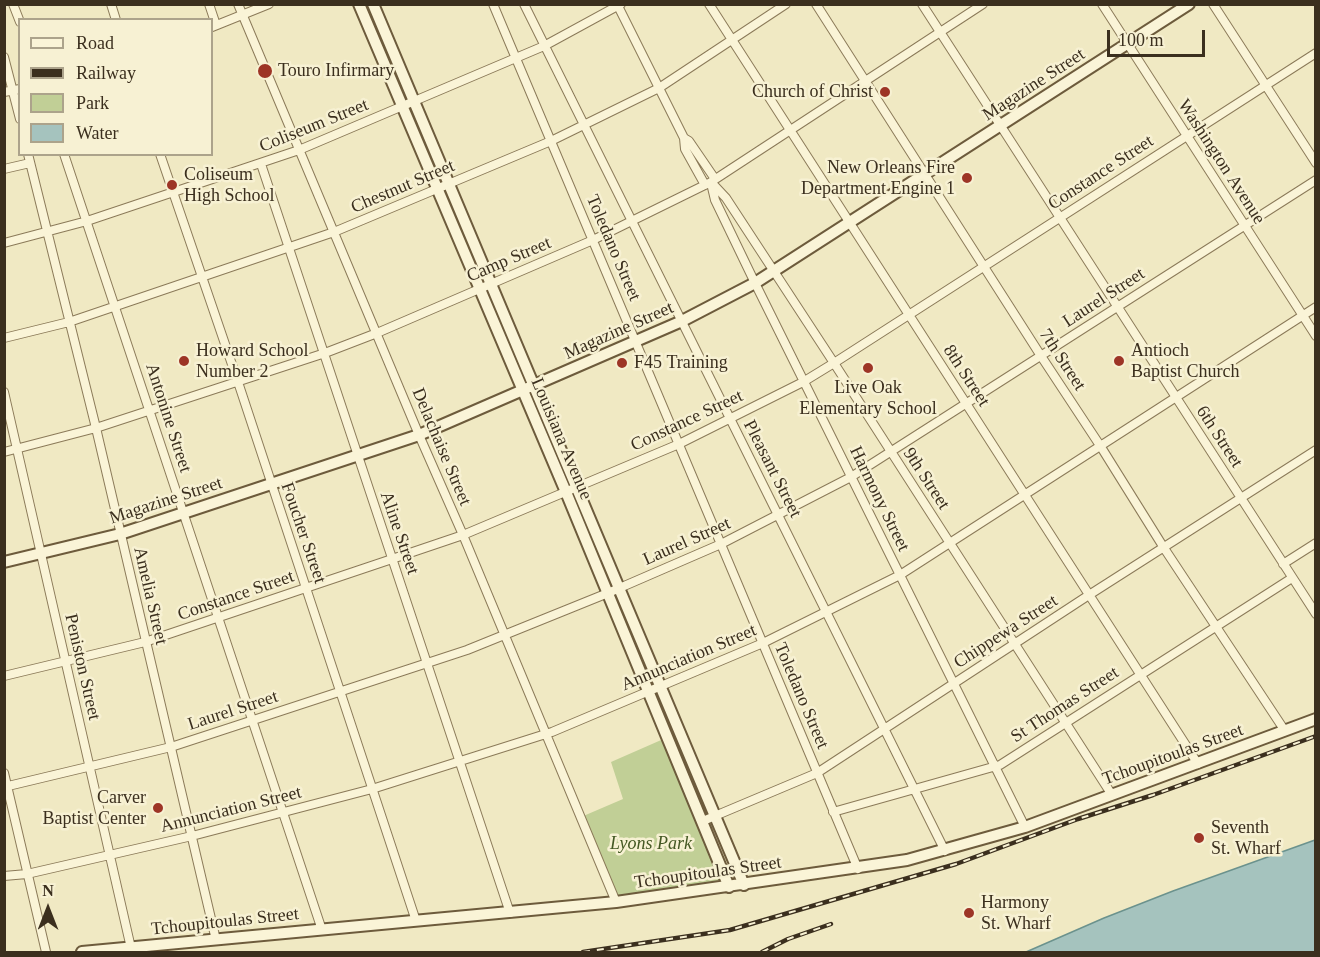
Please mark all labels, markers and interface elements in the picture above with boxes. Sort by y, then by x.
legend [18,18,213,156]
scale bar [1110,18,1208,56]
text: 100 m [1118,30,1164,50]
text: Road [76,33,114,53]
street label: Magazine Street [979,44,1089,126]
place label: Touro Infirmary [278,60,394,82]
marker: Touro Infirmary [256,62,274,80]
text: Railway [76,63,136,83]
place label: Church of Christ [752,81,873,103]
marker: Church of Christ [878,85,892,99]
text: Park [76,93,109,113]
street label: Coliseum Street [256,94,372,158]
street label: Washington Avenue [1173,95,1269,229]
text: Water [76,123,119,143]
street label: Constance Street [1044,131,1158,215]
street label: Chestnut Street [348,155,458,219]
place label: New Orleans Fire Department Engine 1 [801,157,955,200]
place label: Coliseum High School [184,164,275,207]
marker: New Orleans Fire Department Engine 1 [960,171,974,185]
marker: Coliseum High School [165,178,179,192]
street label: Toledano Street [581,192,645,304]
street label: Camp Street [464,233,554,287]
street label: Laurel Street [1059,263,1149,333]
street label: Magazine Street [561,297,677,365]
street label: 7th Street [1034,325,1090,395]
place label: Howard School Number 2 [196,340,308,382]
place label: Antioch Baptist Church [1131,340,1239,382]
street label: 8th Street [938,341,994,411]
place label: F45 Training [634,352,728,374]
marker: Howard School Number 2 [177,354,191,368]
marker: Antioch Baptist Church [1112,354,1126,368]
marker: F45 Training [615,356,629,370]
street label: Antonine Street [140,361,196,475]
marker: Live Oak Elementary School [861,361,875,375]
street label: Louisiana Avenue [526,375,596,503]
place label: Live Oak Elementary School [799,377,937,420]
street label: Delachaise Street [407,385,475,509]
street label: Constance Street [627,386,747,456]
street label: 6th Street [1191,402,1247,472]
street label: Pleasant Street [738,417,806,521]
street label: Harmony Street [844,443,914,555]
street label: 9th Street [898,444,954,514]
street label: Magazine Street [107,473,225,529]
street label: Foucher Street [276,480,330,586]
street label: Aline Street [375,489,423,577]
street label: Laurel Street [640,513,734,571]
street label: Amelia Street [128,545,172,647]
street label: Constance Street [175,566,297,626]
street label: Chippewa Street [950,590,1062,674]
street label: Peniston Street [59,612,105,722]
street label: Annunciation Street [618,620,760,696]
street label: Toledano Street [769,640,833,752]
street label: St Thomas Street [1007,662,1123,748]
street label: Laurel Street [185,686,281,736]
street label: Tchoupitoulas Street [1100,720,1246,790]
street label: Annunciation Street [158,782,304,838]
place label: Carver Baptist Center [43,787,146,830]
marker: Carver Baptist Center [151,801,165,815]
place label: Seventh St. Wharf [1211,817,1281,860]
marker: Seventh St. Wharf [1192,831,1206,845]
park label: Lyons Park [610,833,692,855]
street label: Tchoupitoulas Street [633,852,783,894]
north arrow [18,879,78,939]
text: N [42,882,54,899]
place label: Harmony St. Wharf [981,892,1051,934]
street label: Tchoupitoulas Street [150,904,300,940]
marker: Harmony St. Wharf [962,906,976,920]

